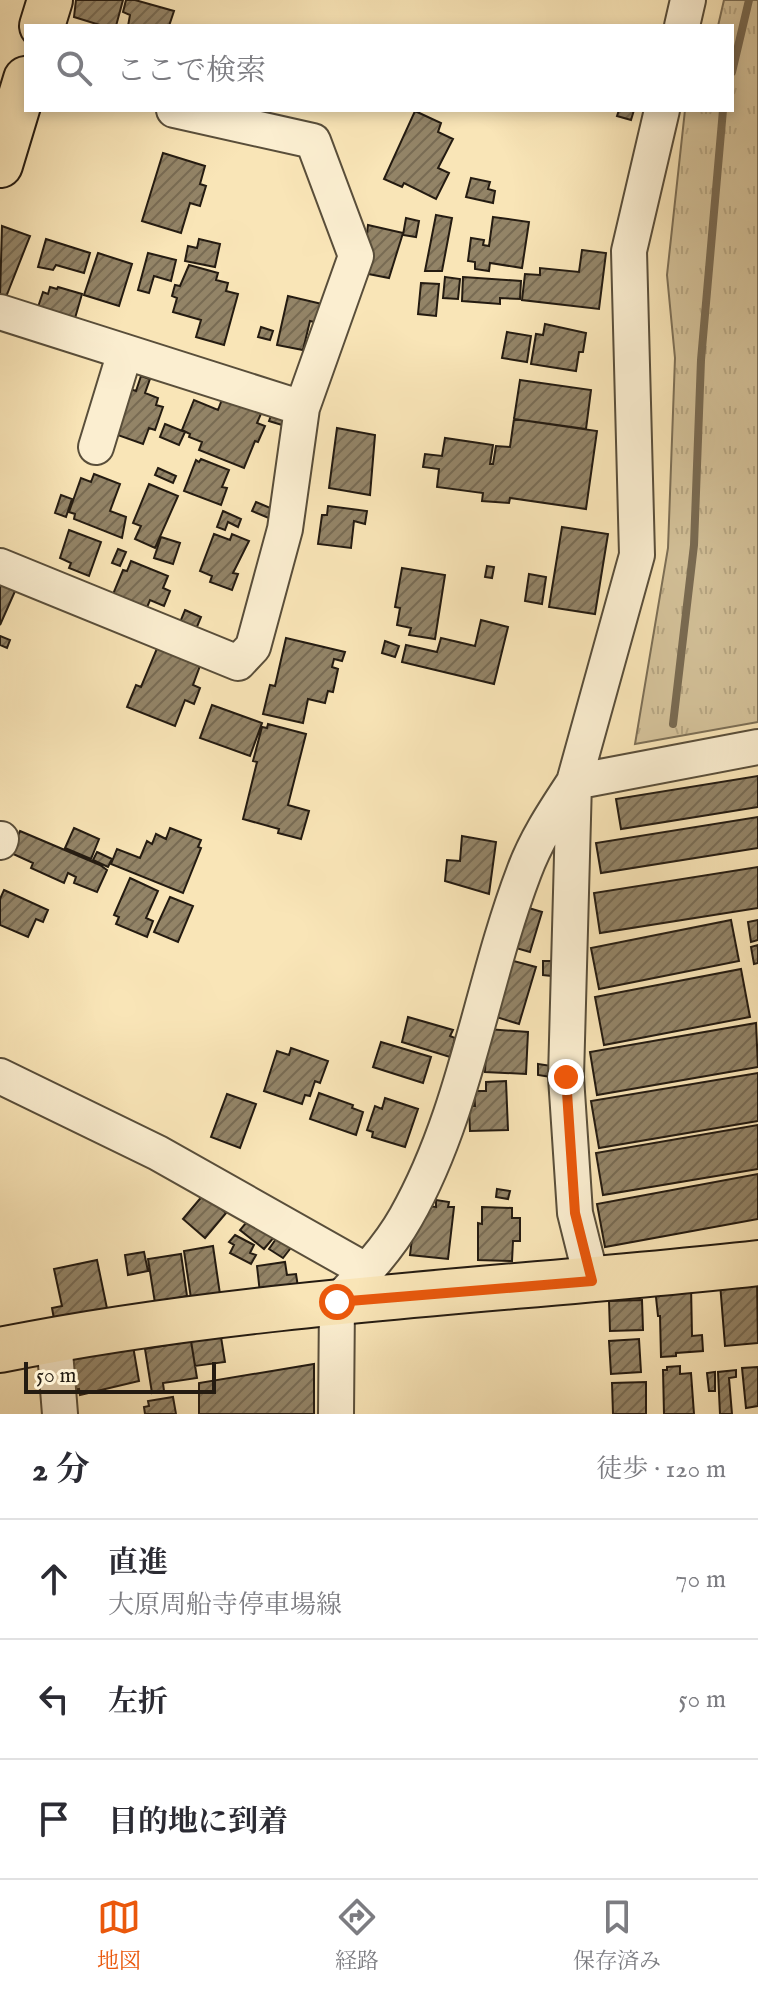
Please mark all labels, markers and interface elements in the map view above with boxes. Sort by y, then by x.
search box [24,24,734,112]
icon: search [52,46,96,90]
text: ここで検索 [116,53,266,91]
route end [548,1059,584,1095]
route start [319,1284,355,1320]
scale bar [24,1358,216,1394]
text: 50 m [36,1362,77,1390]
text: 2 分 [32,1449,89,1492]
text: 徒歩 · 120 m [596,1453,726,1486]
text: 直進 [108,1545,168,1583]
icon: ahead [32,1557,76,1601]
text: 70 m [675,1563,726,1596]
text: 大原周船寺停車場線 [108,1589,342,1622]
icon: left [32,1677,76,1721]
text: 50 m [678,1683,726,1716]
text: 左折 [108,1684,168,1722]
icon: arrive [32,1797,76,1841]
text: 目的地に到着 [108,1804,288,1842]
tab: 地図 [97,1895,141,1976]
tab: 経路 [335,1895,379,1976]
tab: 保存済み [573,1895,661,1976]

